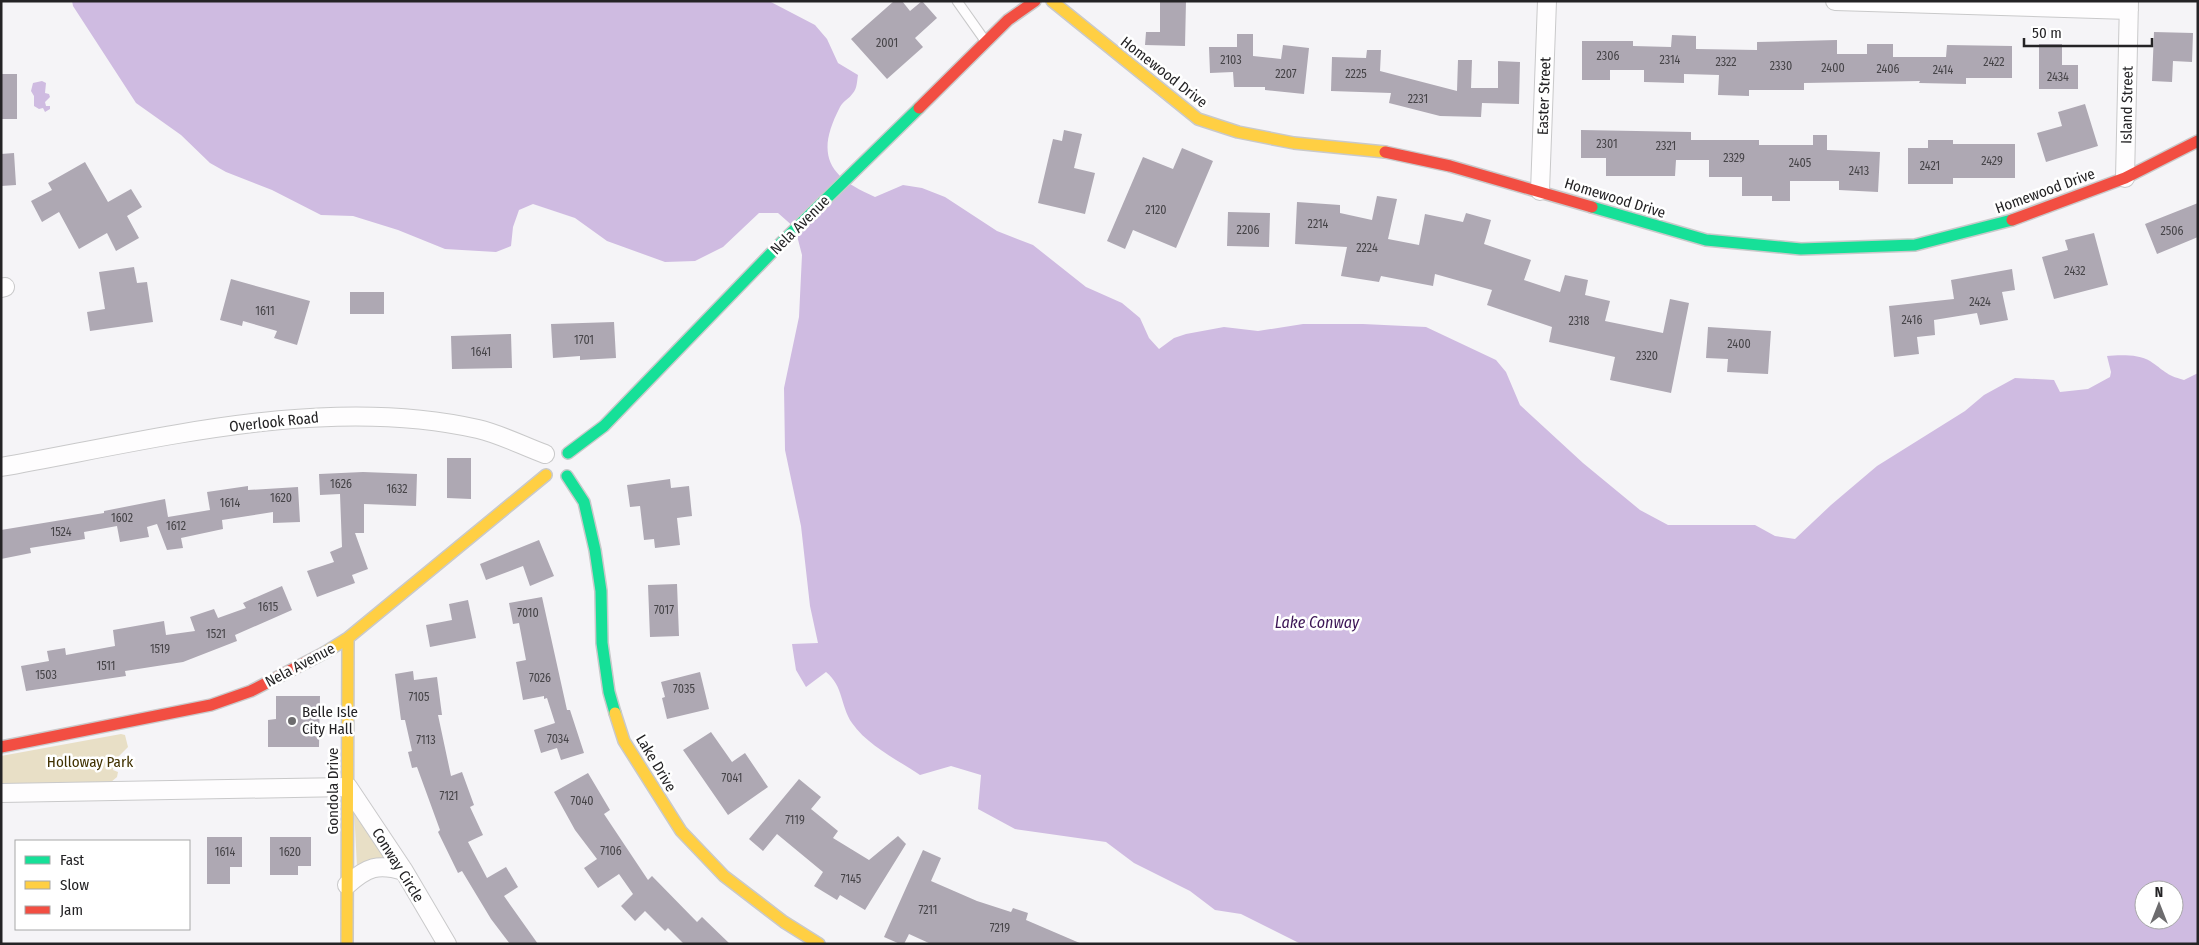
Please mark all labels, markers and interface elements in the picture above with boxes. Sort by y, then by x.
scale bar [2024,15,2152,47]
text: 50 m [2032,24,2062,42]
street label: Homewood Drive [1117,33,1211,111]
house number: 2001 [876,36,898,50]
house number: 2306 [1597,49,1619,63]
house number: 2103 [1220,53,1242,67]
house number: 2314 [1660,53,1681,67]
house number: 2322 [1715,55,1737,69]
house number: 2422 [1983,55,2005,69]
street label: Easter Street [1534,56,1554,135]
house number: 2330 [1770,59,1792,73]
house number: 2400 [1821,61,1845,75]
house number: 2406 [1876,62,1900,76]
house number: 2414 [1933,63,1954,77]
street label: Island Street [2117,66,2137,144]
house number: 2207 [1275,67,1297,81]
house number: 2225 [1345,67,1367,81]
house number: 2434 [2047,70,2069,84]
house number: 2231 [1408,92,1428,106]
house number: 2301 [1596,137,1618,151]
house number: 2321 [1656,139,1676,153]
house number: 2329 [1723,151,1745,165]
house number: 2429 [1981,154,2003,168]
house number: 2405 [1789,156,1812,170]
house number: 2421 [1920,159,1940,173]
house number: 2413 [1849,164,1869,178]
street label: Homewood Drive [1993,165,2097,217]
street label: Homewood Drive [1562,174,1668,222]
street label: Nela Avenue [767,192,833,258]
house number: 2120 [1145,203,1167,217]
house number: 2214 [1308,217,1329,231]
house number: 2206 [1237,223,1259,237]
house number: 2506 [2160,224,2184,238]
house number: 2224 [1356,241,1378,255]
house number: 2432 [2064,264,2086,278]
house number: 2424 [1969,295,1991,309]
house number: 1611 [255,304,275,318]
house number: 2416 [1902,313,1922,327]
house number: 2318 [1568,314,1590,328]
house number: 1701 [574,333,594,347]
house number: 2400 [1727,337,1751,351]
house number: 1641 [471,345,491,359]
house number: 2320 [1636,349,1658,363]
street label: Overlook Road [228,408,320,436]
house number: 1626 [330,477,352,491]
house number: 1632 [386,482,408,496]
house number: 1620 [270,491,292,505]
house number: 1614 [220,496,240,510]
house number: 1602 [111,511,133,525]
house number: 1612 [166,519,186,533]
house number: 1524 [51,525,72,539]
house number: 1615 [258,600,279,614]
house number: 7017 [654,603,674,617]
house number: 7010 [517,606,539,620]
water label: Lake Conway [1275,613,1360,632]
house number: 1521 [206,627,226,641]
street label: Nela Avenue [262,639,338,691]
house number: 1519 [150,642,170,656]
house number: 1511 [97,659,115,673]
house number: 1503 [35,668,57,682]
house number: 7026 [529,671,551,685]
house number: 7035 [673,682,695,696]
house number: 7105 [408,690,430,704]
place label: Belle Isle City Hall [302,703,358,738]
marker: Belle Isle City Hall [286,715,298,727]
street label: Lake Drive [632,731,680,795]
house number: 7034 [547,732,569,746]
house number: 7113 [416,733,436,747]
street label: Gondola Drive [324,748,342,834]
park label: Holloway Park [47,753,133,771]
house number: 7041 [722,771,742,785]
house number: 7121 [439,789,459,803]
house number: 7040 [570,794,594,808]
house number: 7119 [785,813,805,827]
street label: Conway Circle [368,825,428,905]
legend [15,840,190,930]
house number: 7106 [600,844,622,858]
house number: 1614 [215,845,235,859]
house number: 1620 [279,845,301,859]
text: Fast [60,851,84,869]
house number: 7145 [841,872,862,886]
text: Slow [60,876,89,894]
north arrow [2134,880,2184,930]
text: N [2155,884,2163,901]
text: Jam [60,901,83,919]
house number: 7211 [919,903,937,917]
house number: 7219 [990,921,1010,935]

